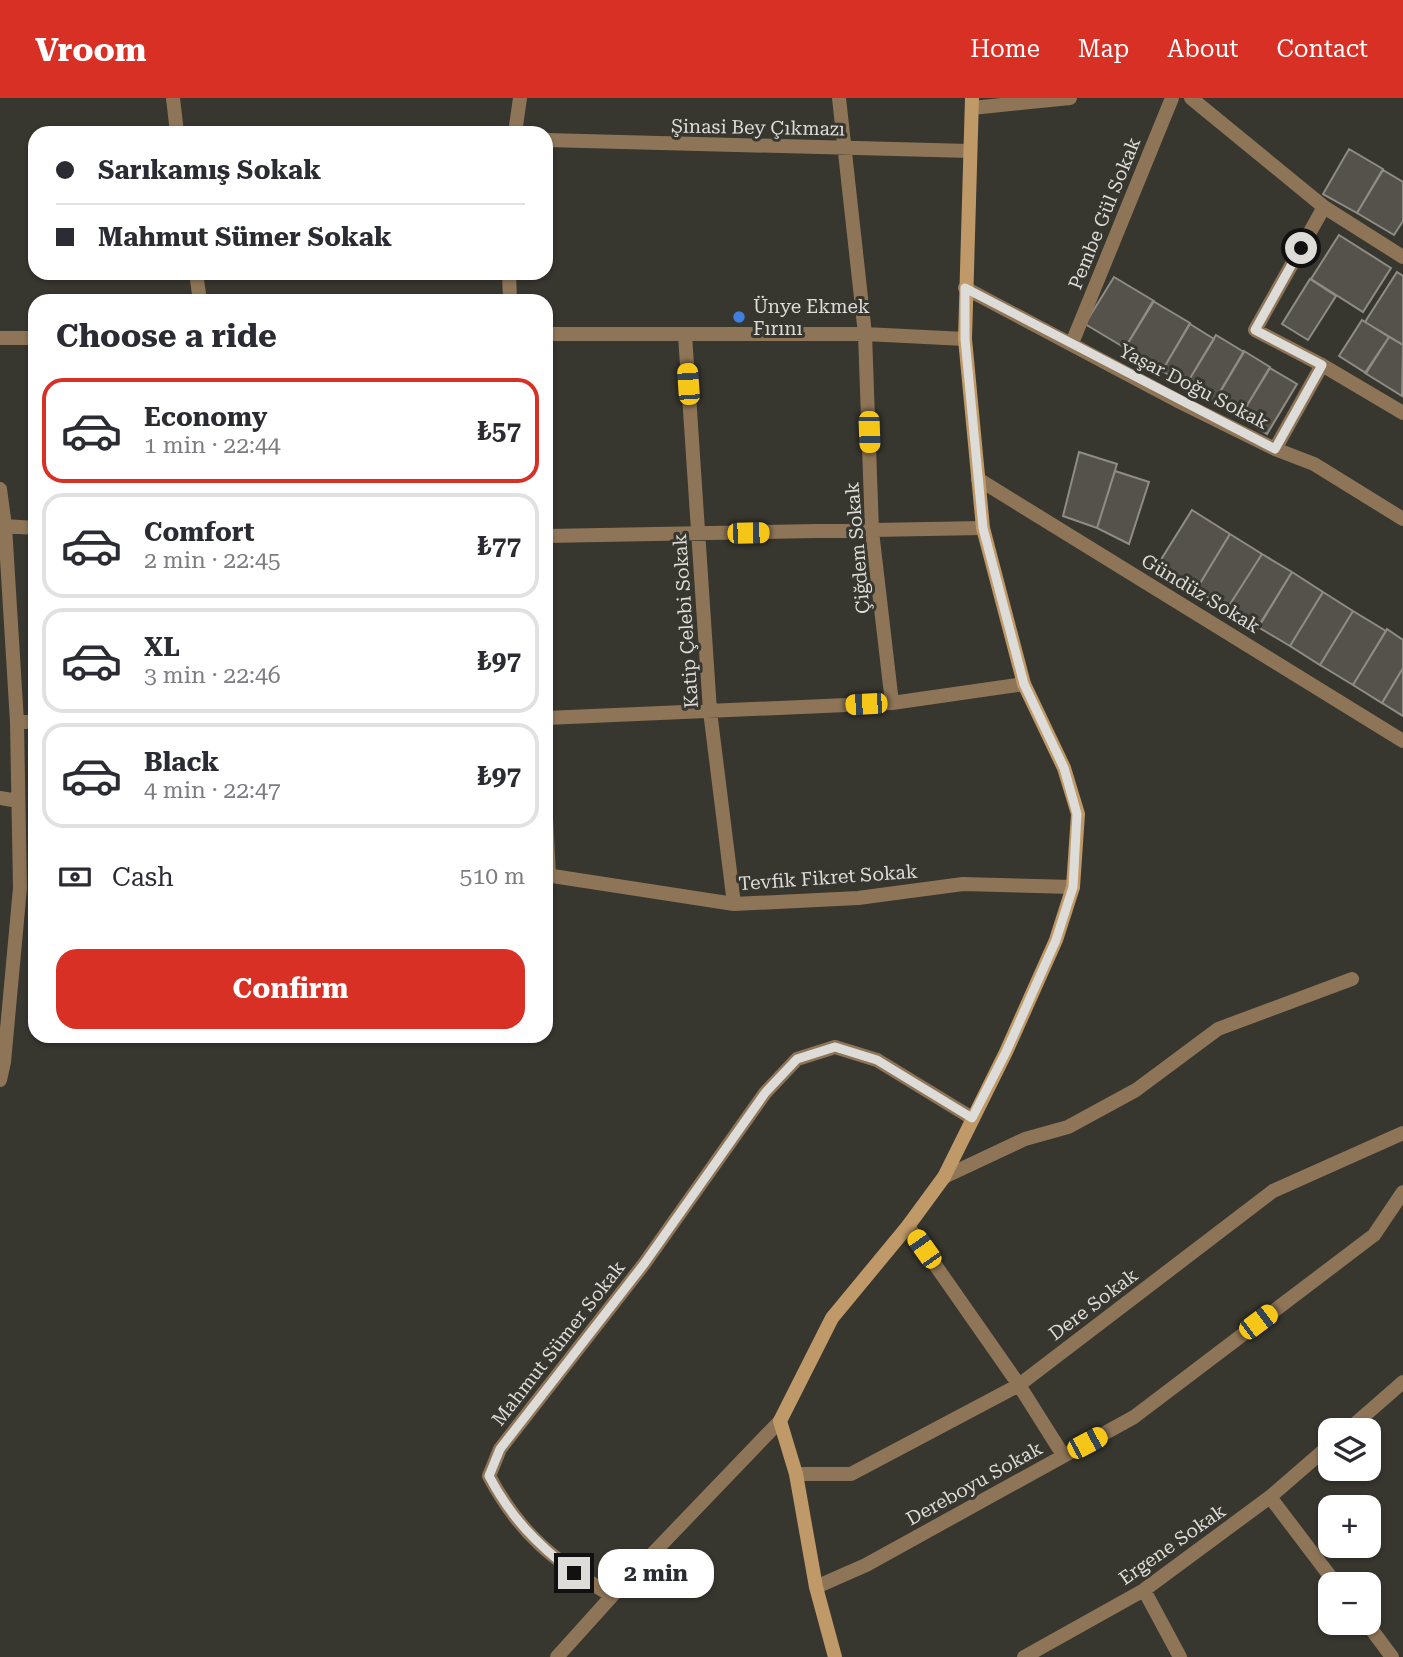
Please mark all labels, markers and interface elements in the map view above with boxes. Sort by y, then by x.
text: Vroom [35,30,147,69]
text: Home [970,35,1040,63]
text: Map [1078,35,1129,63]
text: About [1167,35,1238,63]
text: Contact [1276,35,1368,63]
street label: Şinasi Bey Çıkmazı [671,114,845,141]
street label: Pembe Gül Sokak [1063,134,1145,293]
text: Sarıkamış Sokak [98,155,321,185]
text: Mahmut Sümer Sokak [98,222,392,252]
route start [1285,232,1317,264]
place label: Ünye Ekmek Fırını [753,295,870,340]
marker: Ünye Ekmek Fırını [731,309,747,325]
text: Choose a ride [56,317,277,355]
street label: Yaşar Doğu Sokak [1115,339,1273,434]
car [677,362,700,406]
icon: car [60,399,123,462]
text: Economy [144,402,267,432]
car [858,411,881,453]
text: ₺57 [477,416,521,446]
text: 1 min · 22:44 [144,432,281,459]
street label: Çiğdem Sokak [840,481,875,615]
icon: car [60,514,123,577]
text: Comfort [144,517,254,547]
car [727,522,770,544]
text: ₺77 [477,531,521,561]
street label: Katip Çelebi Sokak [668,533,703,709]
text: 2 min · 22:45 [144,547,281,574]
street label: Gündüz Sokak [1137,549,1264,638]
icon: car [60,629,123,692]
text: XL [144,632,180,662]
text: ₺97 [477,646,521,676]
text: 3 min · 22:46 [144,662,281,689]
car [845,692,888,716]
icon: car [60,744,123,807]
text: Black [144,747,219,777]
text: ₺97 [477,761,521,791]
text: 4 min · 22:47 [144,777,281,804]
icon: cash [56,858,94,896]
street label: Tevfik Fikret Sokak [738,860,918,895]
text: Cash [112,862,174,892]
text: 510 m [460,863,525,890]
button: Confirm [56,949,525,1029]
car [904,1226,945,1272]
street label: Mahmut Sümer Sokak [487,1256,630,1430]
street label: Dere Sokak [1044,1263,1142,1345]
car [1235,1301,1282,1343]
map controls [1318,1418,1381,1635]
button: layers [1318,1418,1381,1481]
car [1064,1424,1111,1462]
street label: Dereboyu Sokak [902,1436,1046,1530]
button: + [1318,1495,1381,1558]
street label: Ergene Sokak [1114,1499,1230,1590]
callout: 2 min [598,1548,714,1598]
route end [558,1557,590,1589]
text: 2 min [624,1560,688,1587]
button: − [1318,1572,1381,1635]

